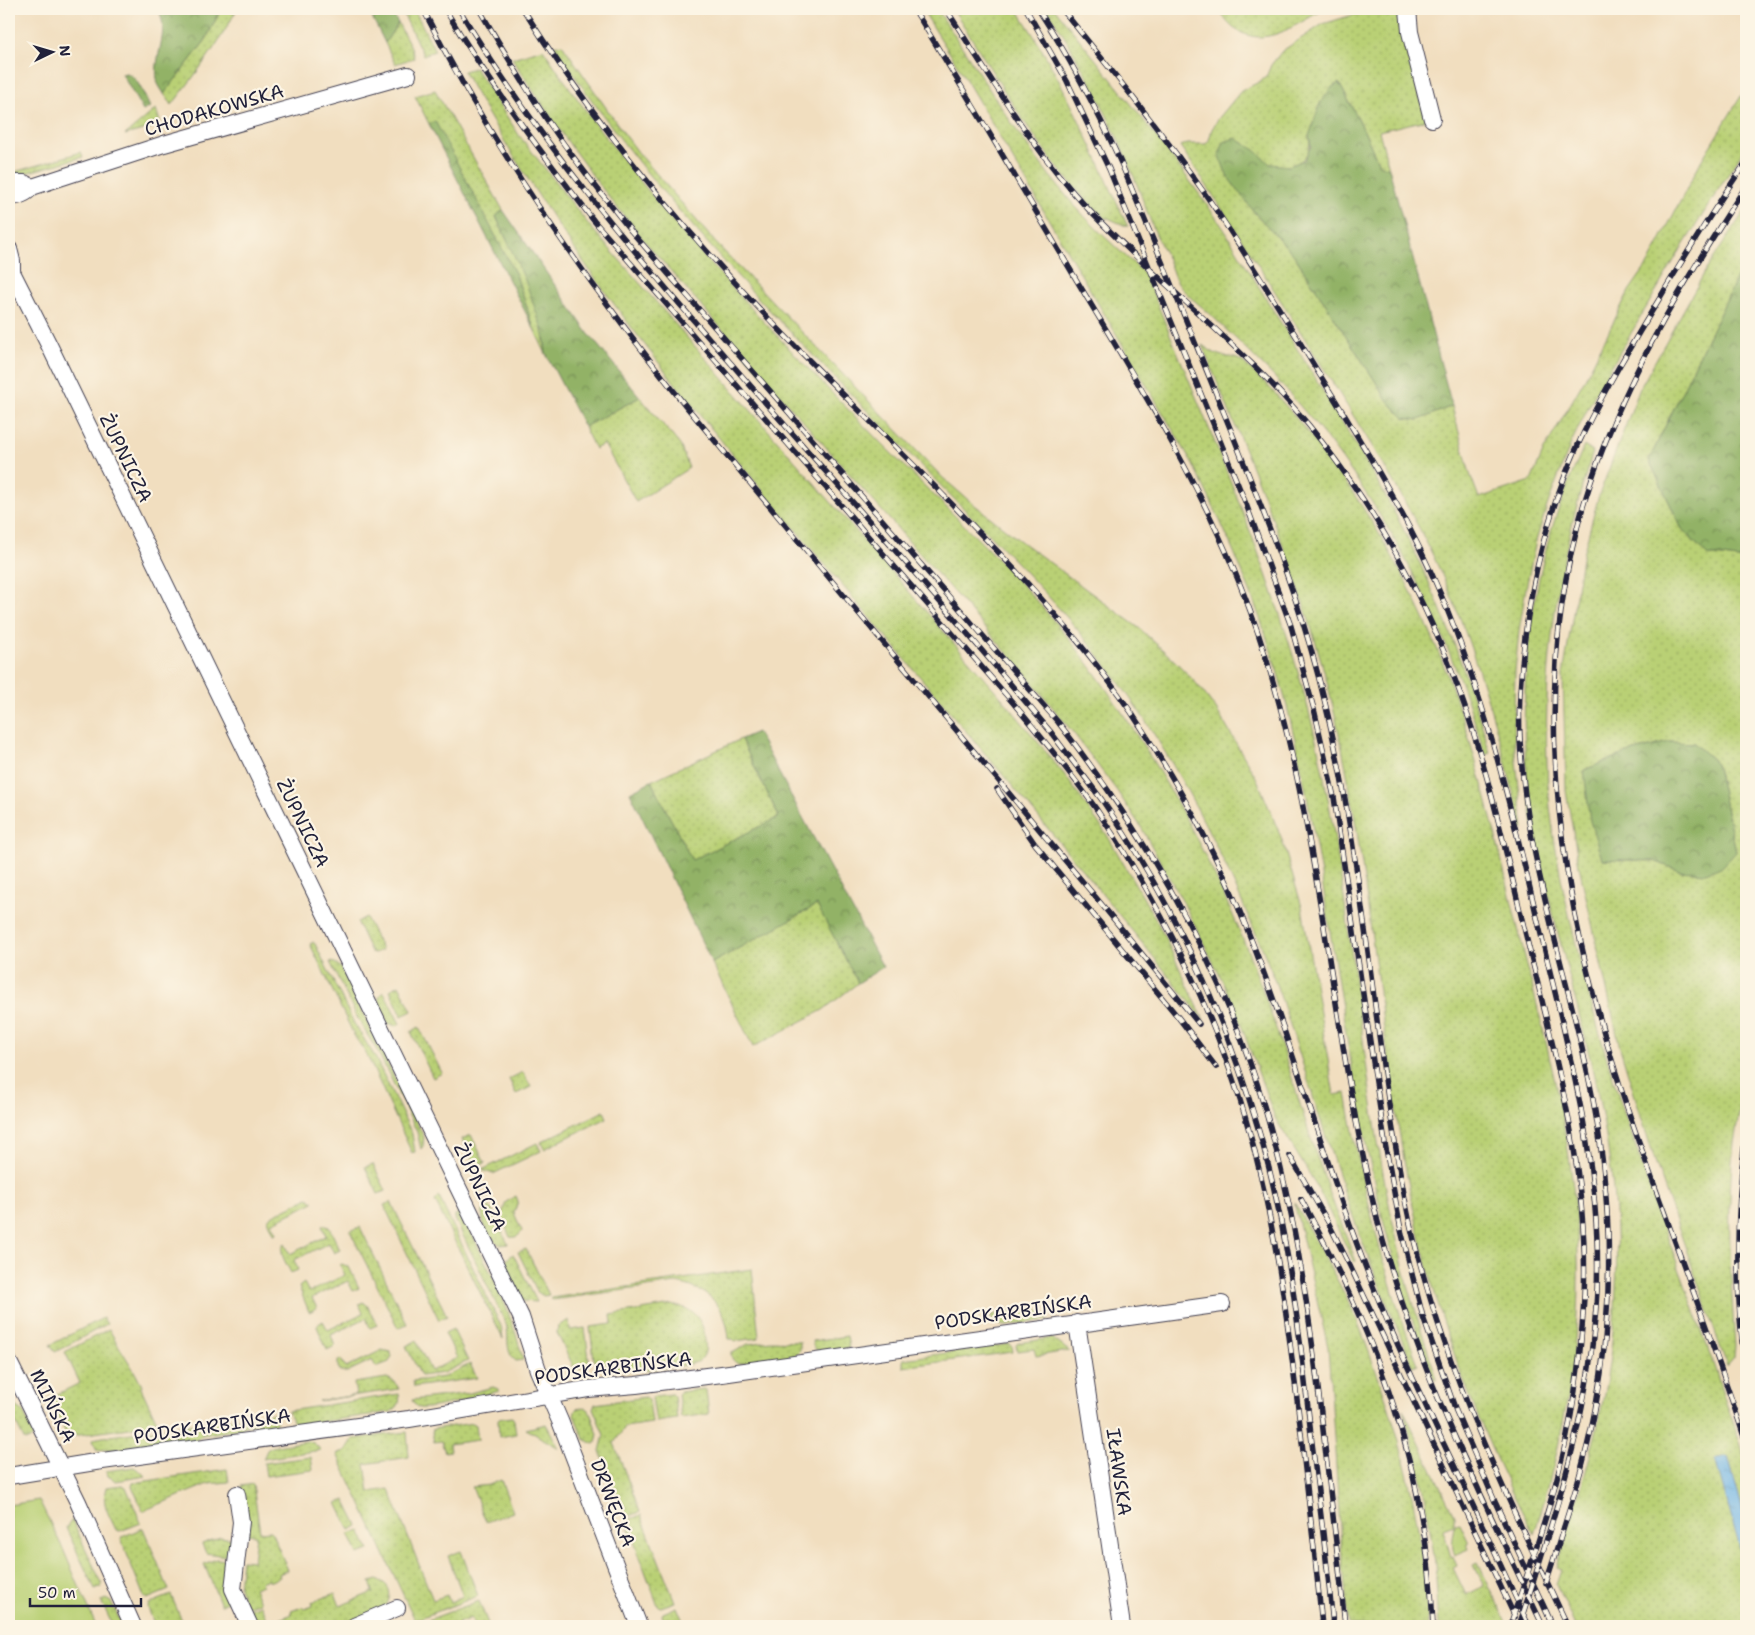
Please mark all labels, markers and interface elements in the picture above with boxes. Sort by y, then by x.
north arrow [28,28,78,78]
text: N [56,45,74,57]
street label: CHODAKOWSKA [141,78,287,142]
street label: ŻUPNICZA [94,409,158,507]
street label: ŻUPNICZA [271,774,335,872]
street label: ŻUPNICZA [448,1138,512,1236]
street label: PODSKARBIŃSKA [933,1288,1093,1335]
street label: PODSKARBIŃSKA [533,1345,693,1390]
street label: MIŃSKA [24,1365,83,1447]
street label: PODSKARBIŃSKA [132,1402,292,1449]
street label: IŁAWSKA [1101,1427,1138,1517]
street label: DRWĘCKA [585,1455,641,1551]
scale bar [30,1575,141,1607]
text: 50 m [38,1583,76,1603]

